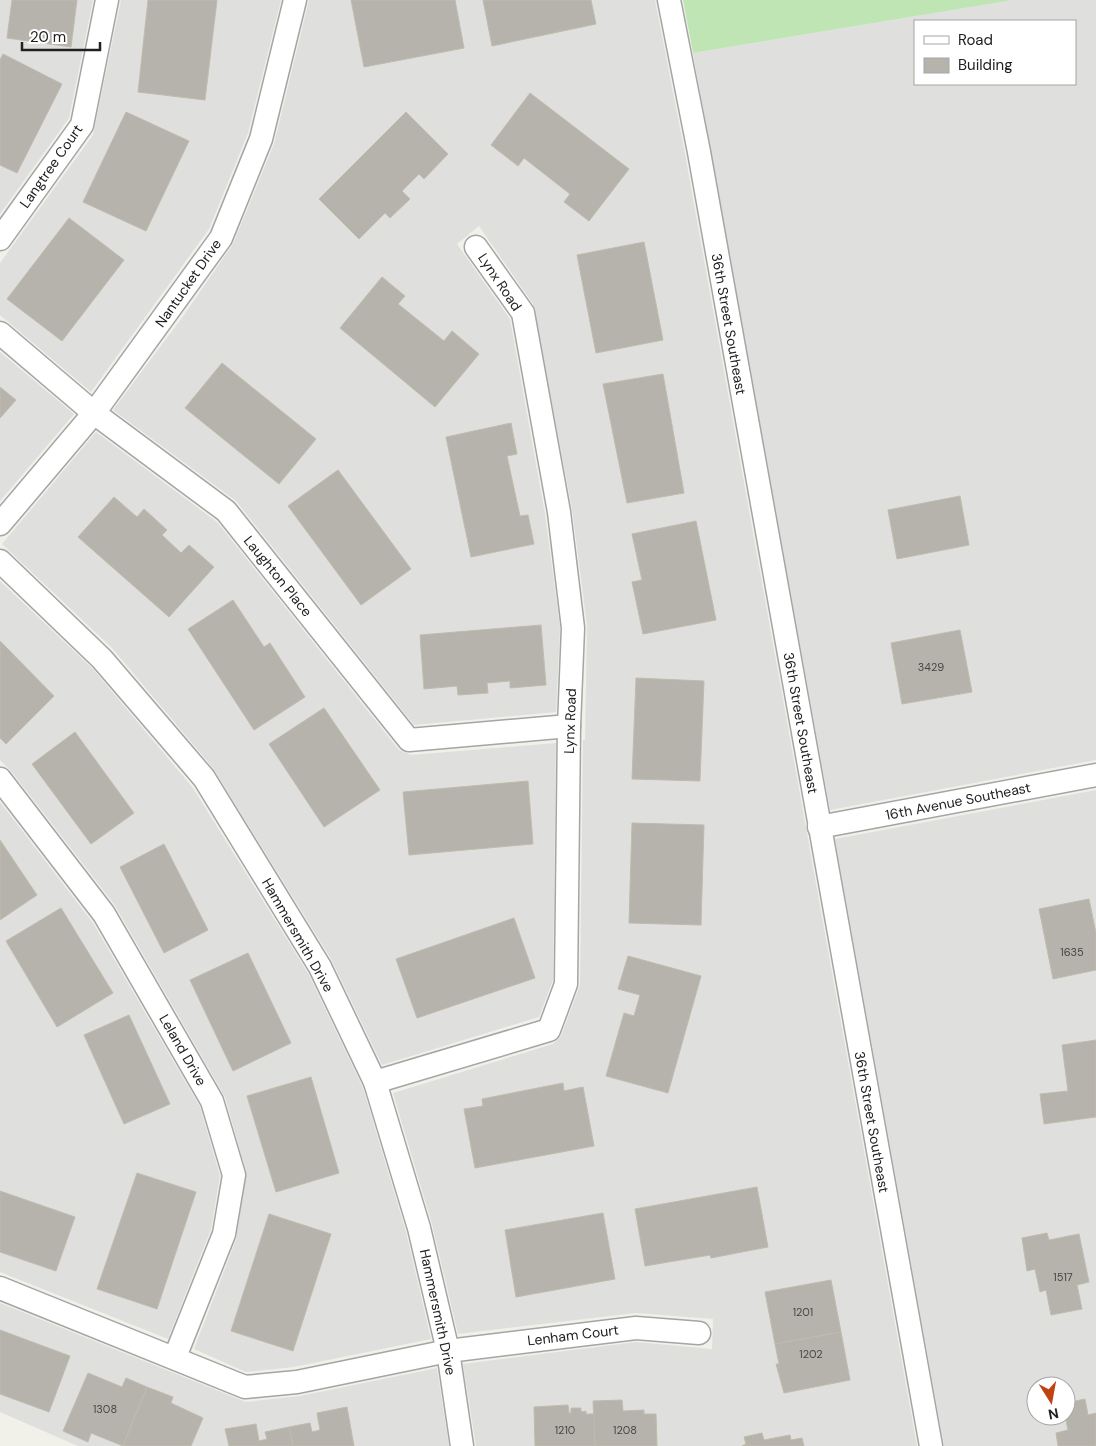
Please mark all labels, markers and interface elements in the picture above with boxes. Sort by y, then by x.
scale bar [22,20,100,52]
legend [914,20,1076,85]
text: 20 m [30,27,66,47]
text: Road [958,30,993,50]
text: Building [958,55,1013,75]
street label: Langtree Court [16,121,86,211]
street label: Nantucket Drive [151,235,225,331]
street label: Lynx Road [474,250,526,314]
street label: 36th Street Southeast [708,252,750,396]
street label: Laughton Place [240,532,316,620]
street label: 36th Street Southeast [780,651,822,795]
house number: 3429 [918,660,944,674]
street label: Lynx Road [560,688,580,754]
street label: 16th Avenue Southeast [884,778,1032,824]
street label: Hammersmith Drive [258,875,338,995]
house number: 1635 [1060,945,1084,959]
street label: Leland Drive [155,1011,211,1089]
street label: 36th Street Southeast [851,1050,893,1194]
street label: Hammersmith Drive [416,1247,460,1377]
house number: 1517 [1053,1270,1073,1284]
house number: 1201 [793,1305,813,1319]
street label: Lenham Court [526,1320,620,1350]
house number: 1202 [799,1347,823,1361]
north arrow [1026,1376,1076,1426]
house number: 1308 [93,1402,117,1416]
text: N [1047,1404,1060,1424]
house number: 1210 [555,1423,575,1437]
house number: 1208 [613,1423,637,1437]

